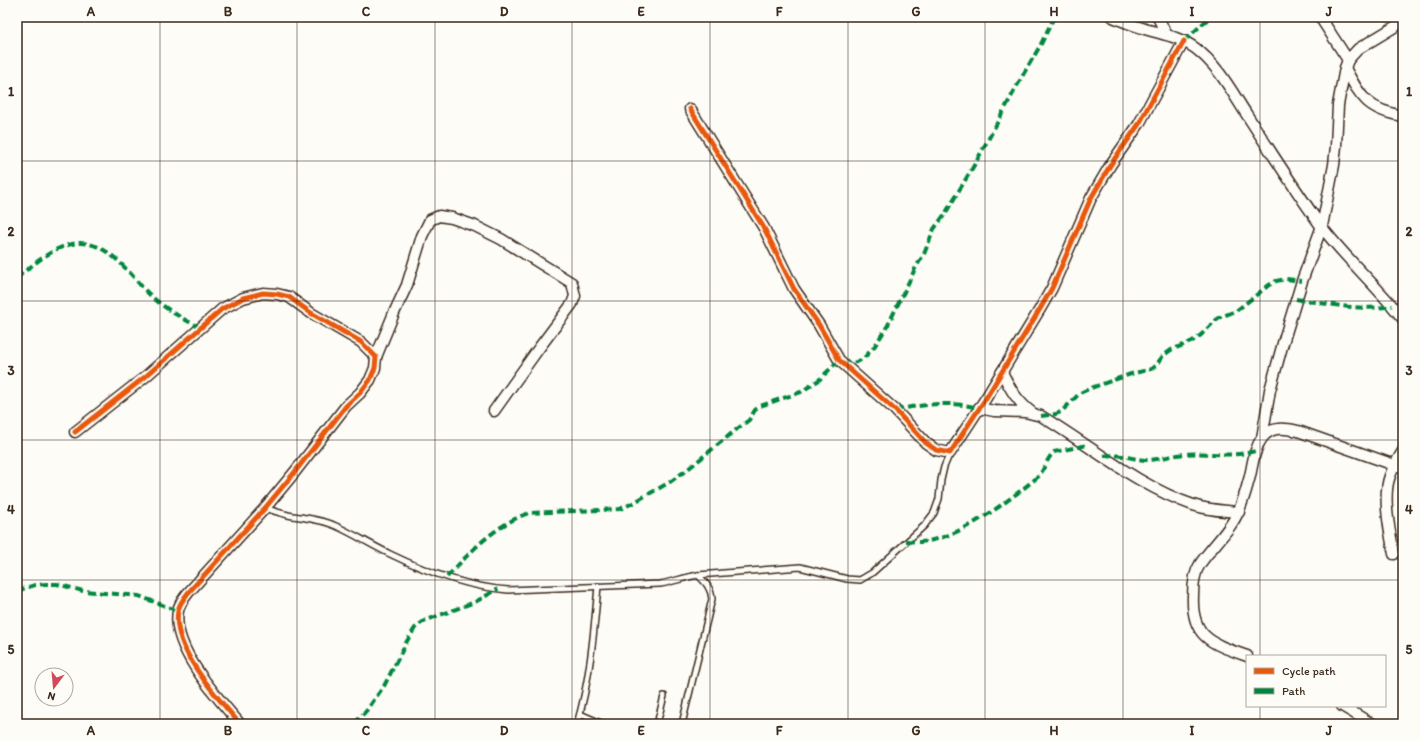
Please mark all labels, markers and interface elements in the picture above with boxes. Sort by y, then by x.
text: A [86,4,96,19]
text: B [224,4,233,19]
text: C [362,4,371,19]
text: D [500,4,509,19]
text: E [637,4,645,19]
text: F [776,4,783,19]
text: G [912,4,921,19]
text: H [1050,4,1059,19]
text: I [1190,4,1195,19]
text: J [1325,4,1333,19]
text: 1 [8,84,14,99]
text: 1 [1406,84,1412,99]
text: 2 [8,224,15,239]
text: 2 [1406,224,1413,239]
text: 3 [7,363,15,378]
text: 3 [1405,363,1413,378]
text: 4 [7,502,15,517]
text: 4 [1405,502,1413,517]
text: 5 [8,642,15,657]
text: 5 [1406,642,1413,657]
legend [1246,655,1386,707]
text: Cycle path [1282,664,1336,678]
north arrow [34,667,74,707]
text: Path [1282,684,1305,698]
text: N [46,689,57,703]
text: A [86,723,96,738]
text: B [224,723,233,738]
text: C [362,723,371,738]
text: D [500,723,509,738]
text: E [637,723,645,738]
text: F [776,723,783,738]
text: G [912,723,921,738]
text: H [1050,723,1059,738]
text: I [1190,723,1195,738]
text: J [1325,723,1333,738]

